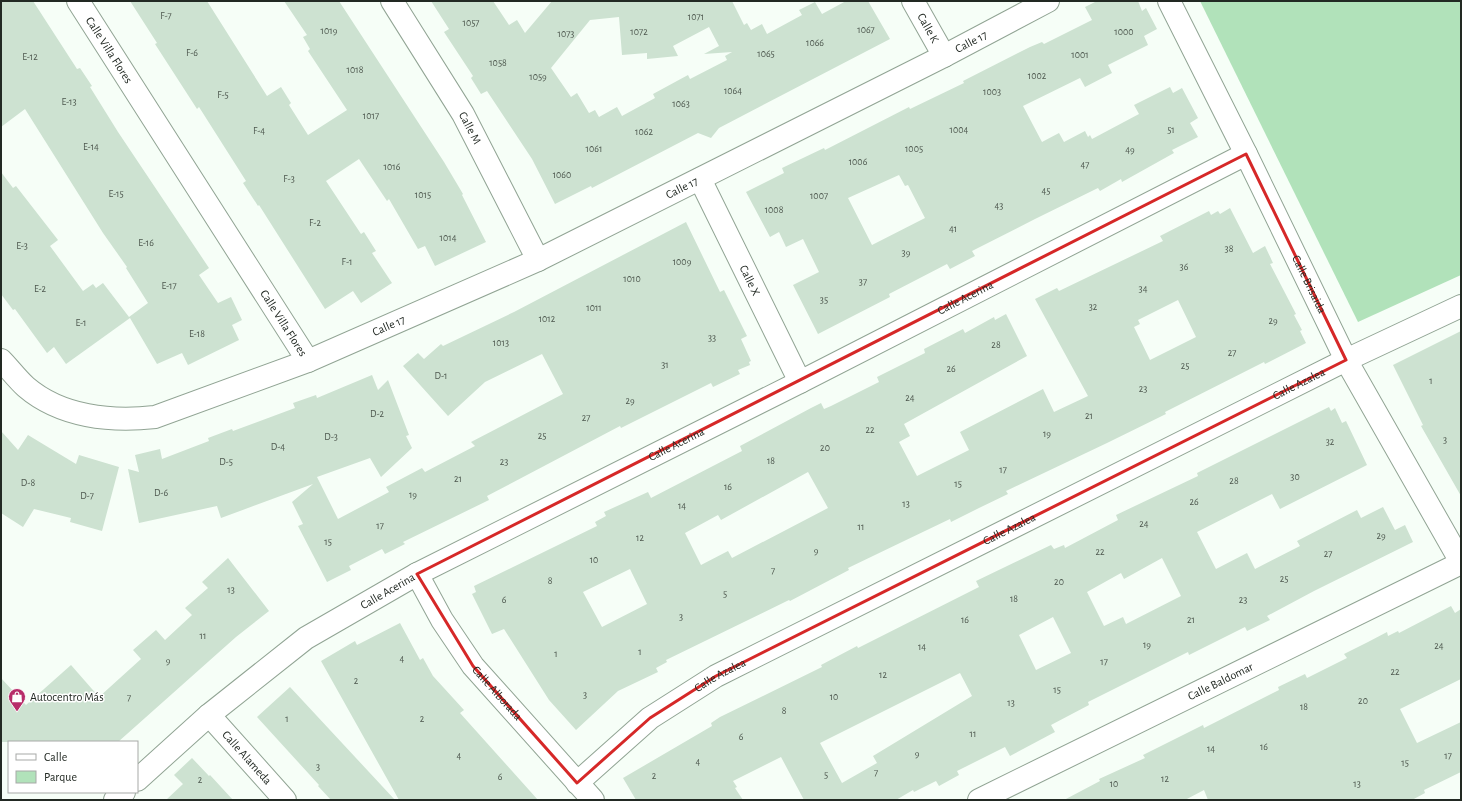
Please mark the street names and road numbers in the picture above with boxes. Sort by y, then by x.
street label: Calle K [915,11,941,45]
street label: Calle Villa Flores [84,15,135,85]
street label: Calle 17 [953,28,989,55]
street label: Calle M [457,110,483,146]
street label: Calle 17 [664,175,700,201]
street label: Calle Brisaida [1290,253,1329,316]
street label: Calle X [737,263,762,298]
street label: Calle Acerina [935,278,995,317]
street label: Calle Villa Flores [258,288,309,358]
street label: Calle 17 [371,313,407,338]
street label: Calle Azalea [1271,365,1327,402]
street label: Calle Acerina [646,425,707,463]
street label: Calle Azalea [981,511,1038,547]
street label: Calle Acerina [358,570,417,611]
street label: Calle Azalea [692,656,748,694]
street label: Calle Baldomar [1186,660,1255,702]
street label: Calle Alborada [470,664,525,723]
street label: Calle Alameda [220,728,274,787]

